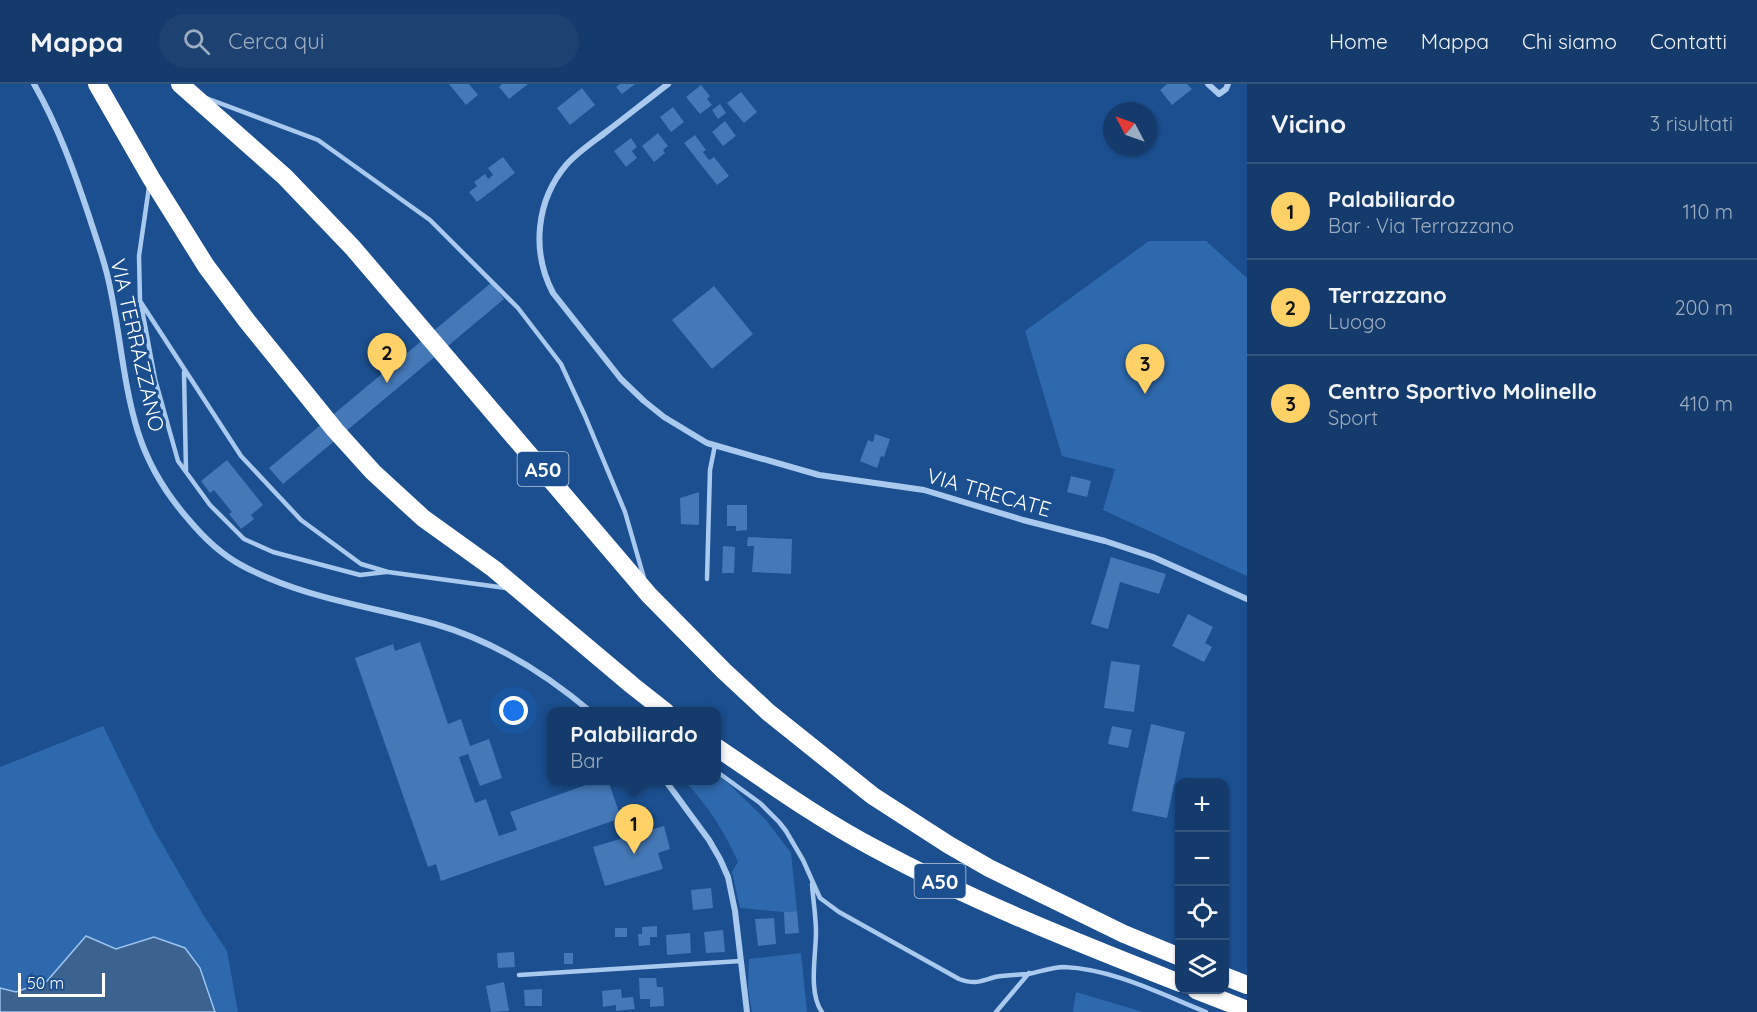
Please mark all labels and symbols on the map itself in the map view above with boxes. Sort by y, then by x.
north arrow [1103,102,1157,156]
street label: VIA TERRAZZANO [105,256,171,434]
pin: 2 [368,334,406,383]
pin: 3 [1126,344,1164,394]
road number: A50 [518,452,568,486]
street label: VIA TRECATE [924,462,1054,522]
your location [499,696,528,725]
pin: 1 [614,804,654,854]
road number: A50 [914,864,966,898]
scale bar [18,970,105,998]

